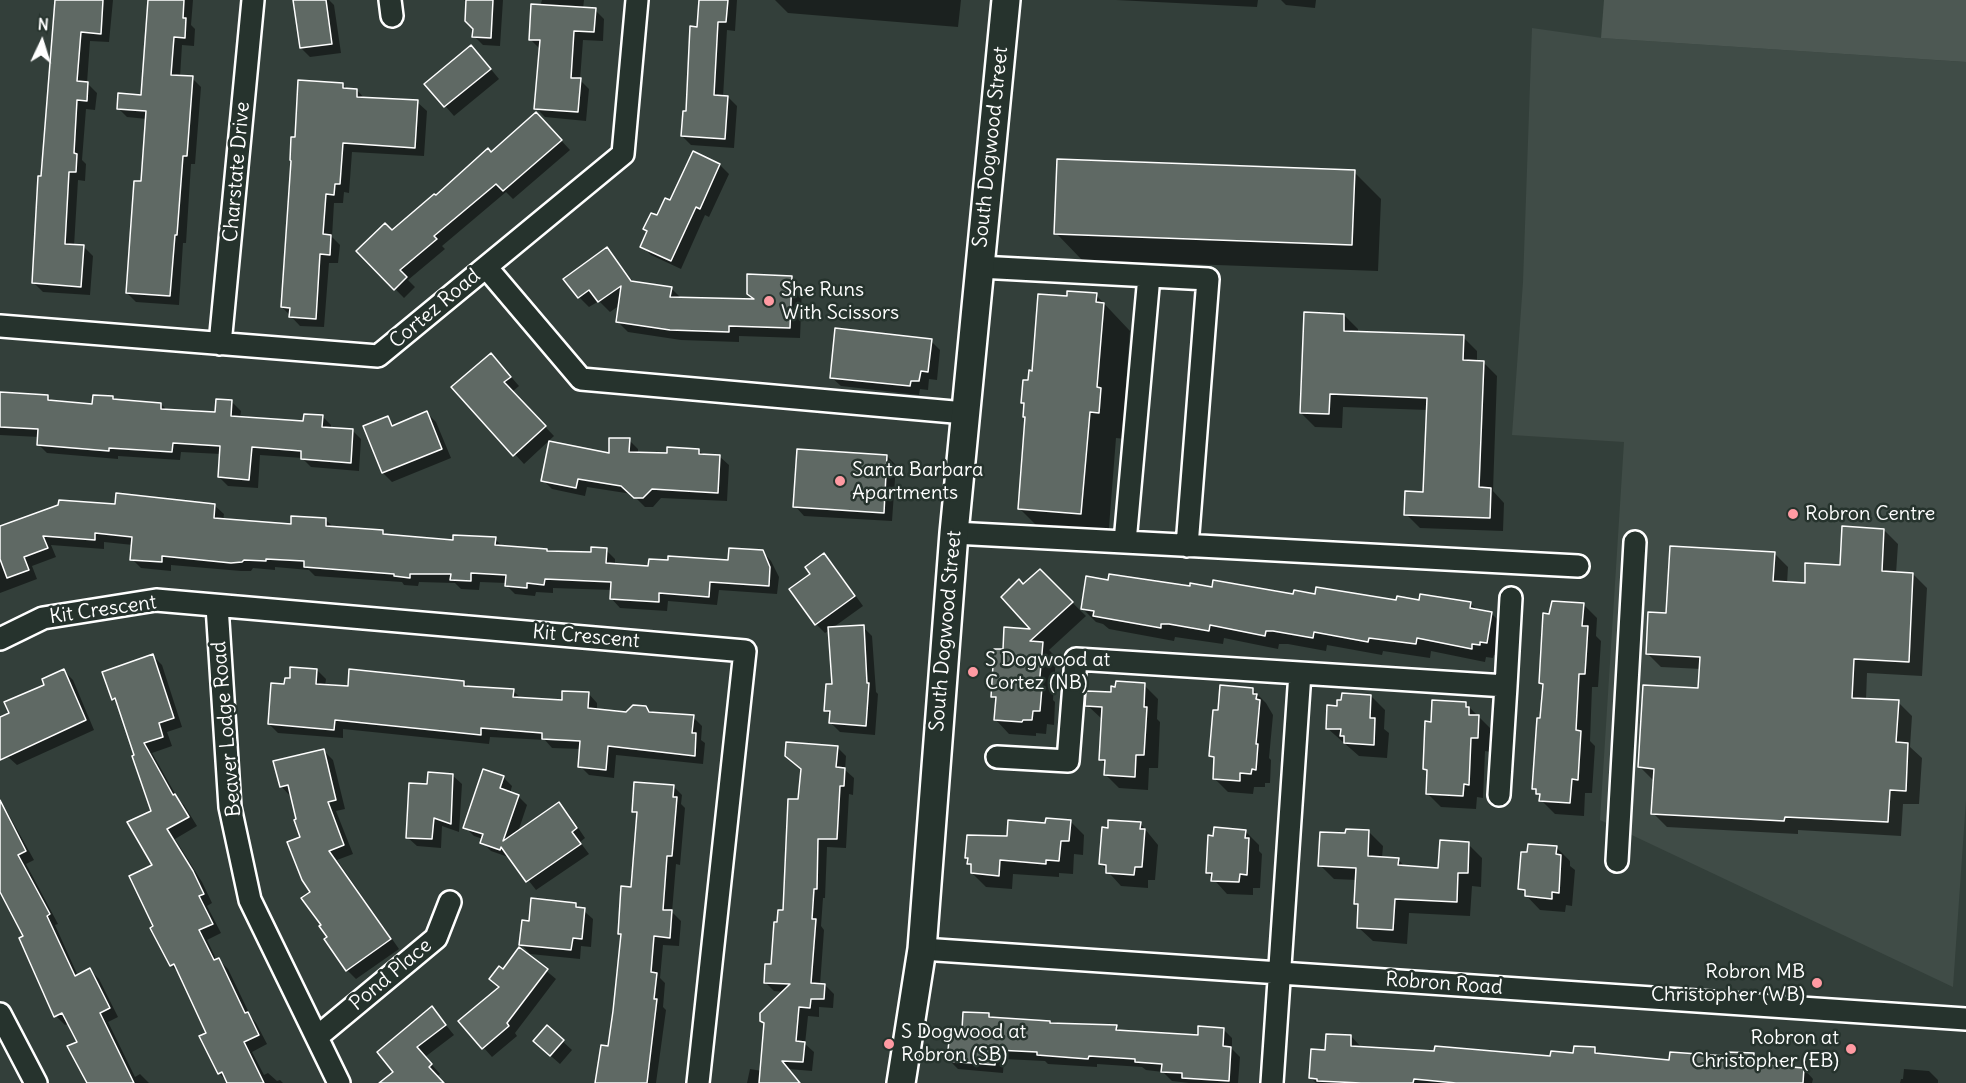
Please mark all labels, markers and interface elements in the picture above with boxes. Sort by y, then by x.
north arrow [12,12,72,72]
text: N [37,14,49,34]
street label: South Dogwood Street [969,45,1013,249]
street label: Charstate Drive [219,101,255,243]
street label: Cortez Road [385,264,485,354]
place label: She Runs With Scissors [781,278,899,325]
marker: She Runs With Scissors [762,294,776,308]
place label: Santa Barbara Apartments [852,458,983,505]
marker: Santa Barbara Apartments [833,474,847,488]
place label: Robron Centre [1805,502,1935,526]
marker: Robron Centre [1786,507,1800,521]
street label: South Dogwood Street [925,529,967,733]
street label: Kit Crescent [48,591,158,629]
street label: Kit Crescent [531,620,641,654]
street label: Beaver Lodge Road [207,640,247,818]
place label: S Dogwood at Cortez (NB) [985,648,1110,695]
marker: S Dogwood at Cortez (NB) [966,665,980,679]
street label: Pond Place [345,934,437,1016]
place label: Robron MB Christopher (WB) [1651,960,1805,1007]
street label: Robron Road [1385,968,1503,1000]
marker: Robron MB Christopher (WB) [1810,976,1824,990]
place label: S Dogwood at Robron (SB) [901,1020,1026,1067]
place label: Robron at Christopher (EB) [1691,1026,1839,1073]
marker: S Dogwood at Robron (SB) [882,1037,896,1051]
marker: Robron at Christopher (EB) [1844,1042,1858,1056]

